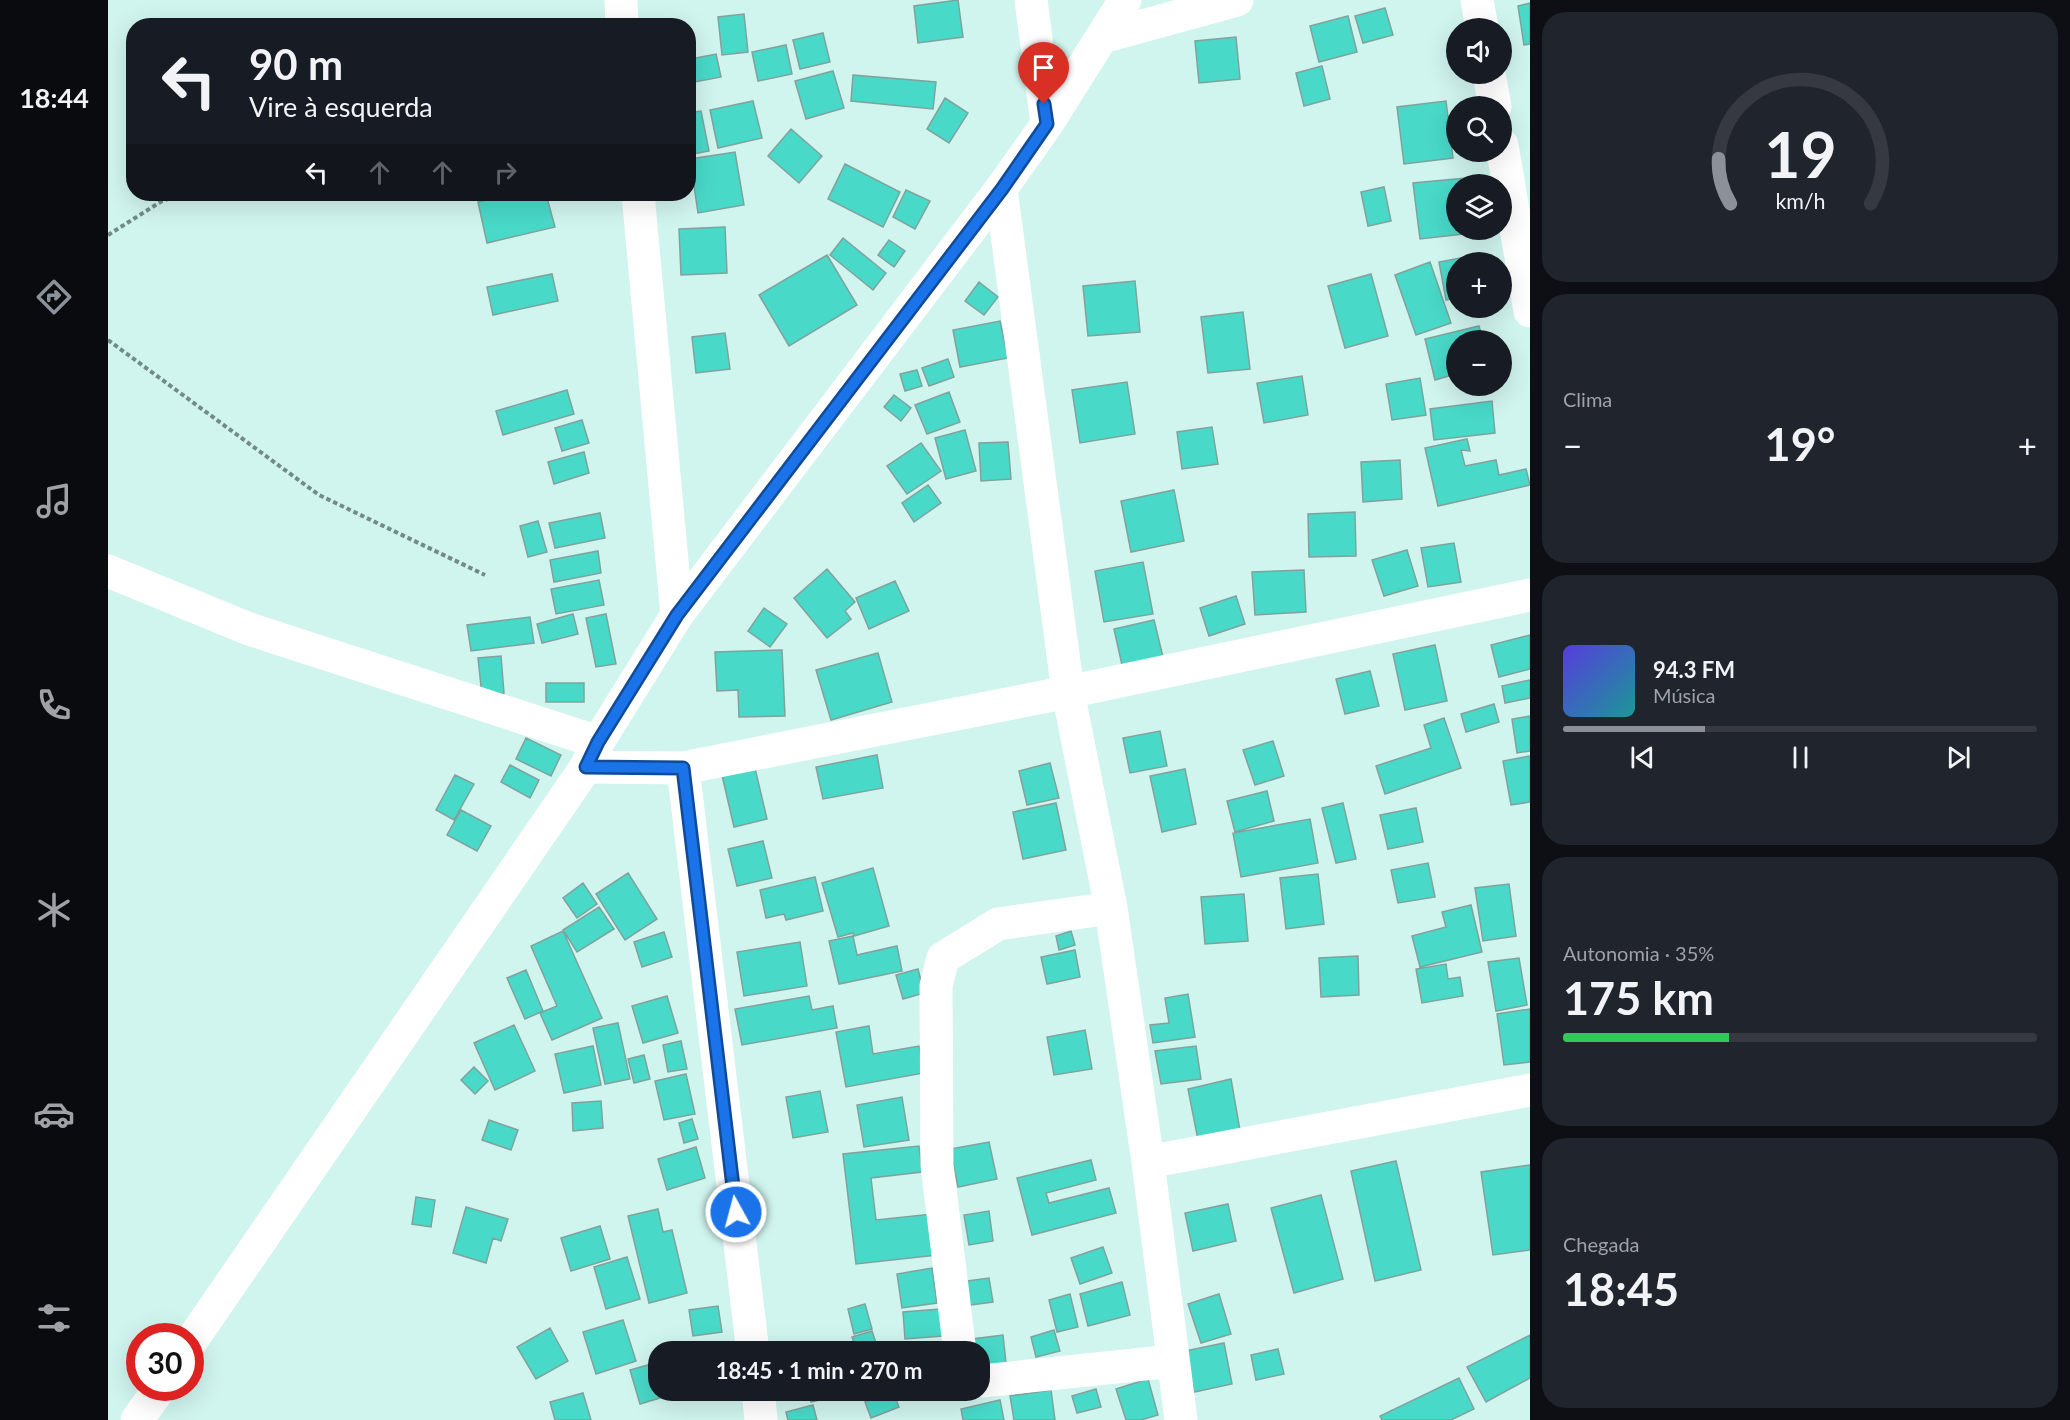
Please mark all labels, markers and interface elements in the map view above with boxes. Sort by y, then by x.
map controls [1446,18,1512,396]
button: sound [1446,18,1512,84]
text: 90 m [249,39,343,89]
icon: left [150,42,228,120]
pin [1018,42,1069,104]
icon: arrive [1027,51,1060,84]
text: 18:44 [19,81,89,114]
text: Vire à esquerda [249,90,433,123]
button: search [1446,96,1512,162]
text: 19 [1764,116,1836,191]
icon: left [300,156,333,189]
icon: ahead [363,156,396,189]
icon: ahead [426,156,459,189]
icon: right [489,156,522,189]
button: layers [1446,174,1512,240]
text: km/h [1775,188,1825,214]
button: + [1446,252,1512,318]
icon: directions [33,276,75,318]
button: − [1446,330,1512,396]
text: Clima [1563,387,1612,411]
text: 19° [1765,417,1835,471]
text: − [1563,425,1582,465]
text: + [2018,425,2037,465]
icon: music [33,480,75,522]
text: 94.3 FM [1653,656,1735,683]
text: Música [1653,683,1716,707]
icon: phone [33,684,75,726]
icon: previous [1626,741,1659,774]
icon: pause [1784,741,1817,774]
icon: next [1942,741,1975,774]
icon: climate [33,889,75,931]
text: Autonomia · 35% [1563,941,1714,965]
text: 175 km [1563,971,1714,1025]
icon: car [33,1093,75,1135]
position arrow [704,1180,768,1244]
text: Chegada [1563,1232,1640,1256]
text: 18:45 [1563,1262,1679,1316]
icon: filters [33,1297,75,1339]
speed limit sign: 30 [126,1323,204,1401]
text: 18:45 · 1 min · 270 m [716,1357,922,1384]

